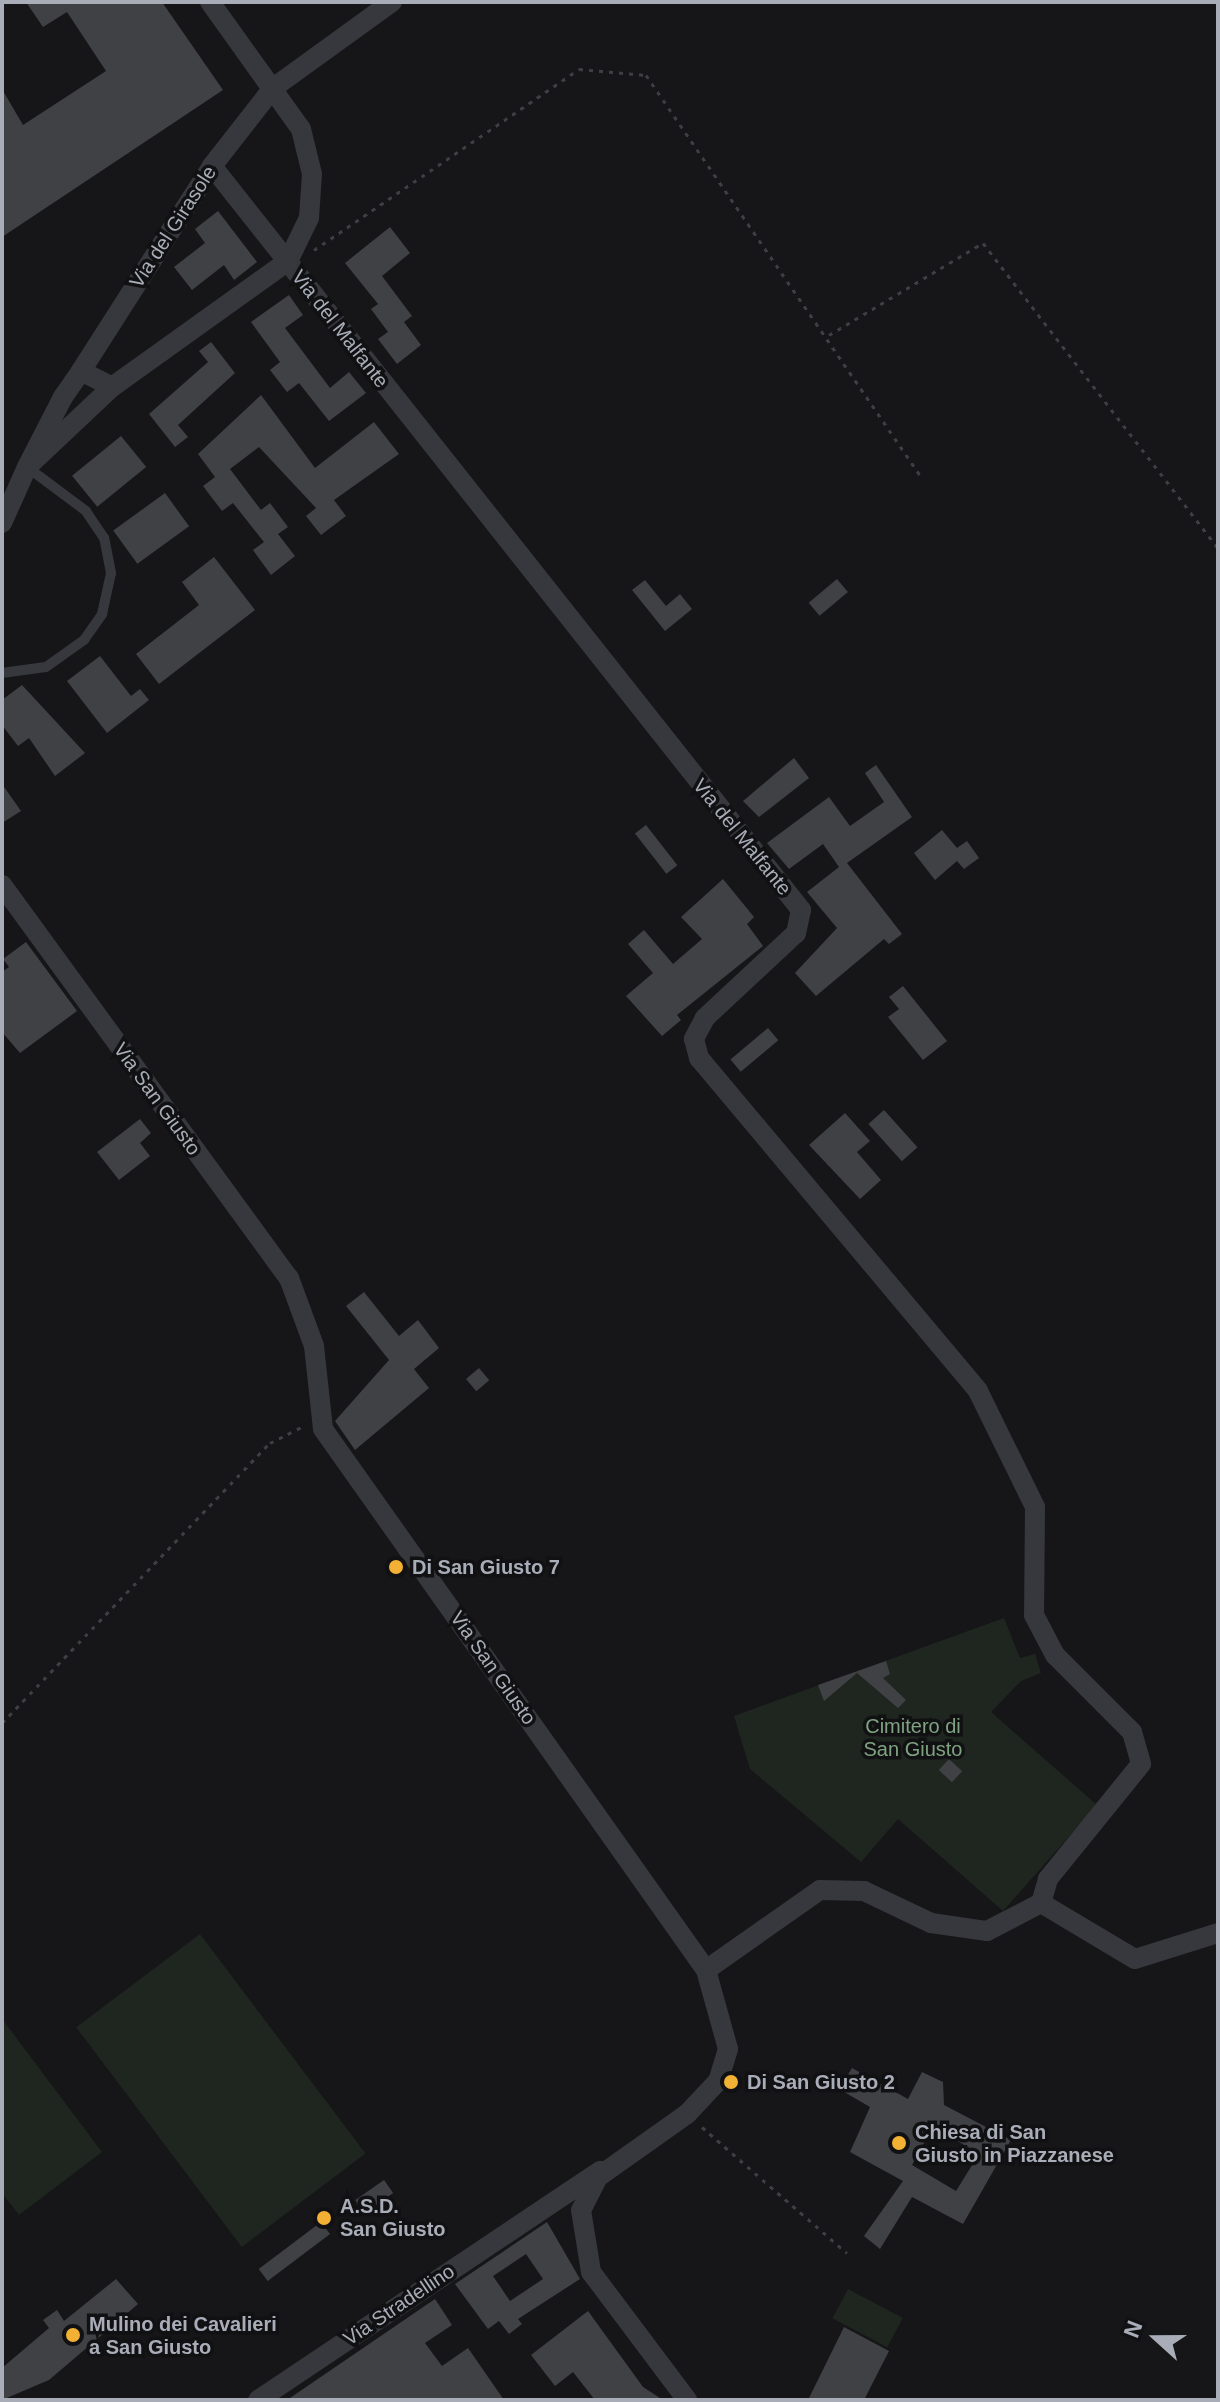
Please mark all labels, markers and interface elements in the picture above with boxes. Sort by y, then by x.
street label: Via del Girasole [125,161,221,293]
street label: Via del Malfante [287,265,393,393]
street label: Via del Malfante [688,774,796,900]
street label: Via San Giusto [108,1038,206,1160]
place label: Di San Giusto 7 [412,1555,560,1579]
marker: Di San Giusto 7 [387,1558,405,1576]
street label: Via San Giusto [445,1607,541,1729]
park label: Cimitero di San Giusto [864,1715,962,1762]
place label: Di San Giusto 2 [747,2070,895,2094]
marker: Di San Giusto 2 [722,2073,740,2091]
place label: Chiesa di San Giusto in Piazzanese [915,2120,1114,2167]
marker: Chiesa di San Giusto in Piazzanese [890,2134,908,2152]
place label: A.S.D. San Giusto [340,2194,446,2241]
marker: A.S.D. San Giusto [315,2209,333,2227]
street label: Via Stradellino [339,2259,459,2351]
north arrow [1116,2298,1196,2378]
place label: Mulino dei Cavalieri a San Giusto [89,2312,277,2359]
text: N [1119,2317,1148,2341]
marker: Mulino dei Cavalieri a San Giusto [64,2326,82,2344]

